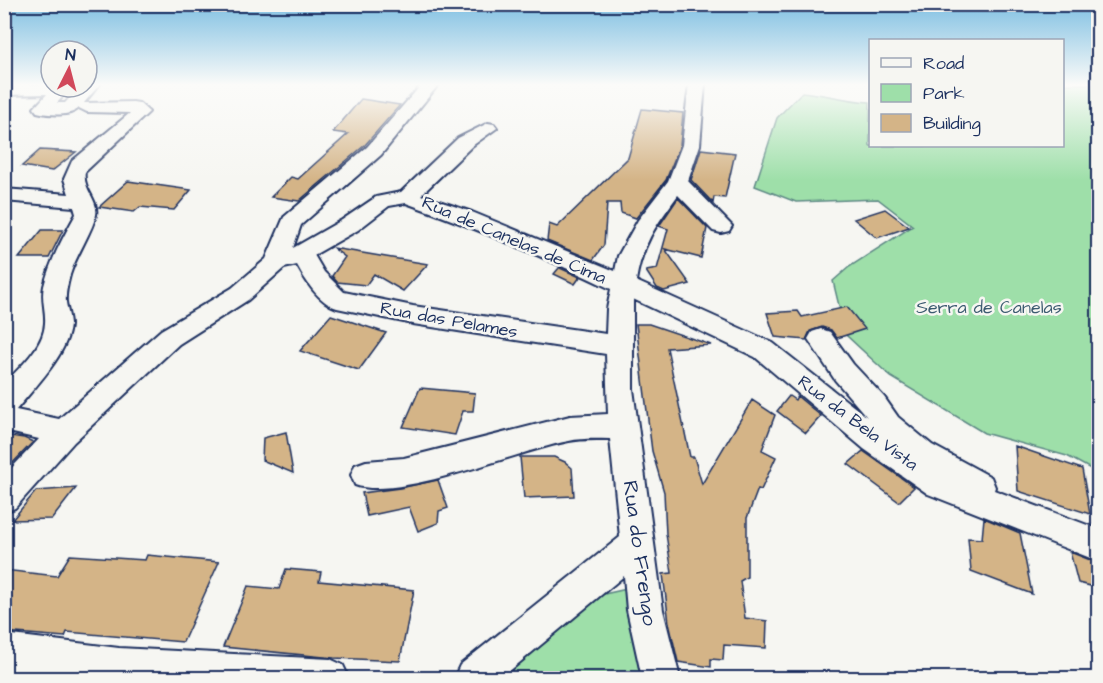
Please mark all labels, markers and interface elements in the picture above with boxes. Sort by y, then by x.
north arrow [39,39,99,99]
legend [869,39,1064,147]
text: N [64,44,77,67]
text: Road [923,51,964,76]
text: Park [923,81,965,106]
text: Building [923,111,981,137]
street label: Rua de Canelas de Cima [418,190,610,290]
park label: Serra de Canelas [916,295,1062,320]
street label: Rua das Pelames [378,296,520,344]
street label: Rua da Bela Vista [793,369,923,477]
street label: Rua do Frengo [613,479,665,628]

